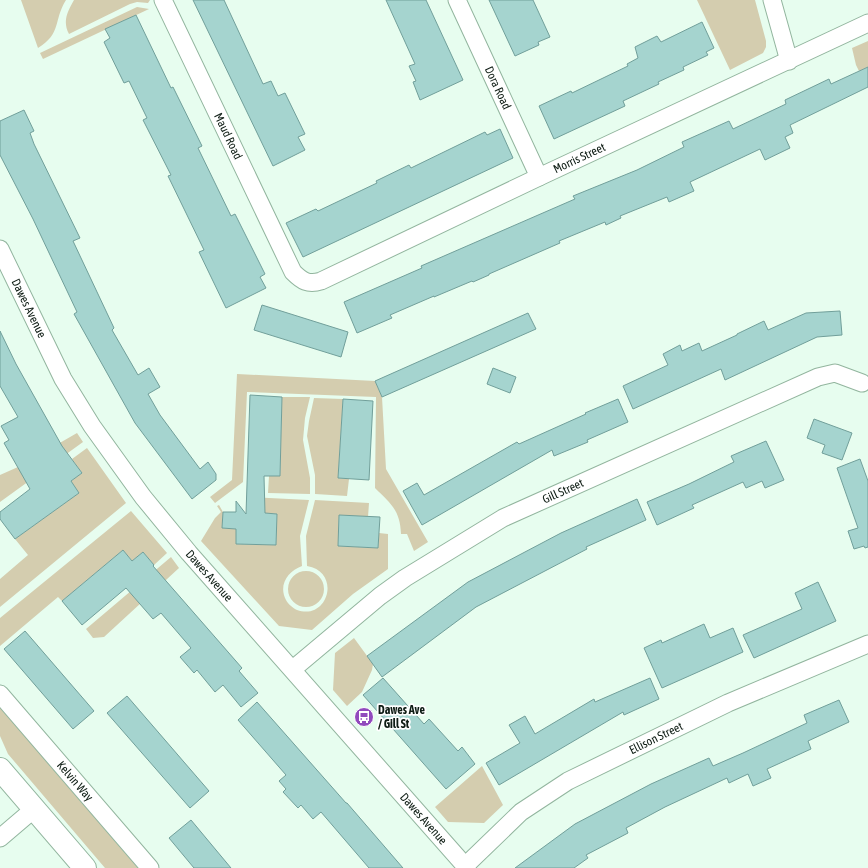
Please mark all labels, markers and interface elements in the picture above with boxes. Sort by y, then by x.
street label: Dora Road [482,64,514,112]
street label: Maud Road [211,111,245,162]
street label: Morris Street [551,140,608,176]
street label: Dawes Avenue [9,277,49,340]
street label: Gill Street [540,476,586,506]
street label: Dawes Avenue [183,547,236,604]
place label: Dawes Ave / Gill St [378,703,425,731]
bus stop icon: Dawes Ave / Gill St [353,706,375,728]
street label: Ellison Street [627,719,686,757]
street label: Kelvin Way [54,758,96,804]
street label: Dawes Avenue [397,790,450,847]

